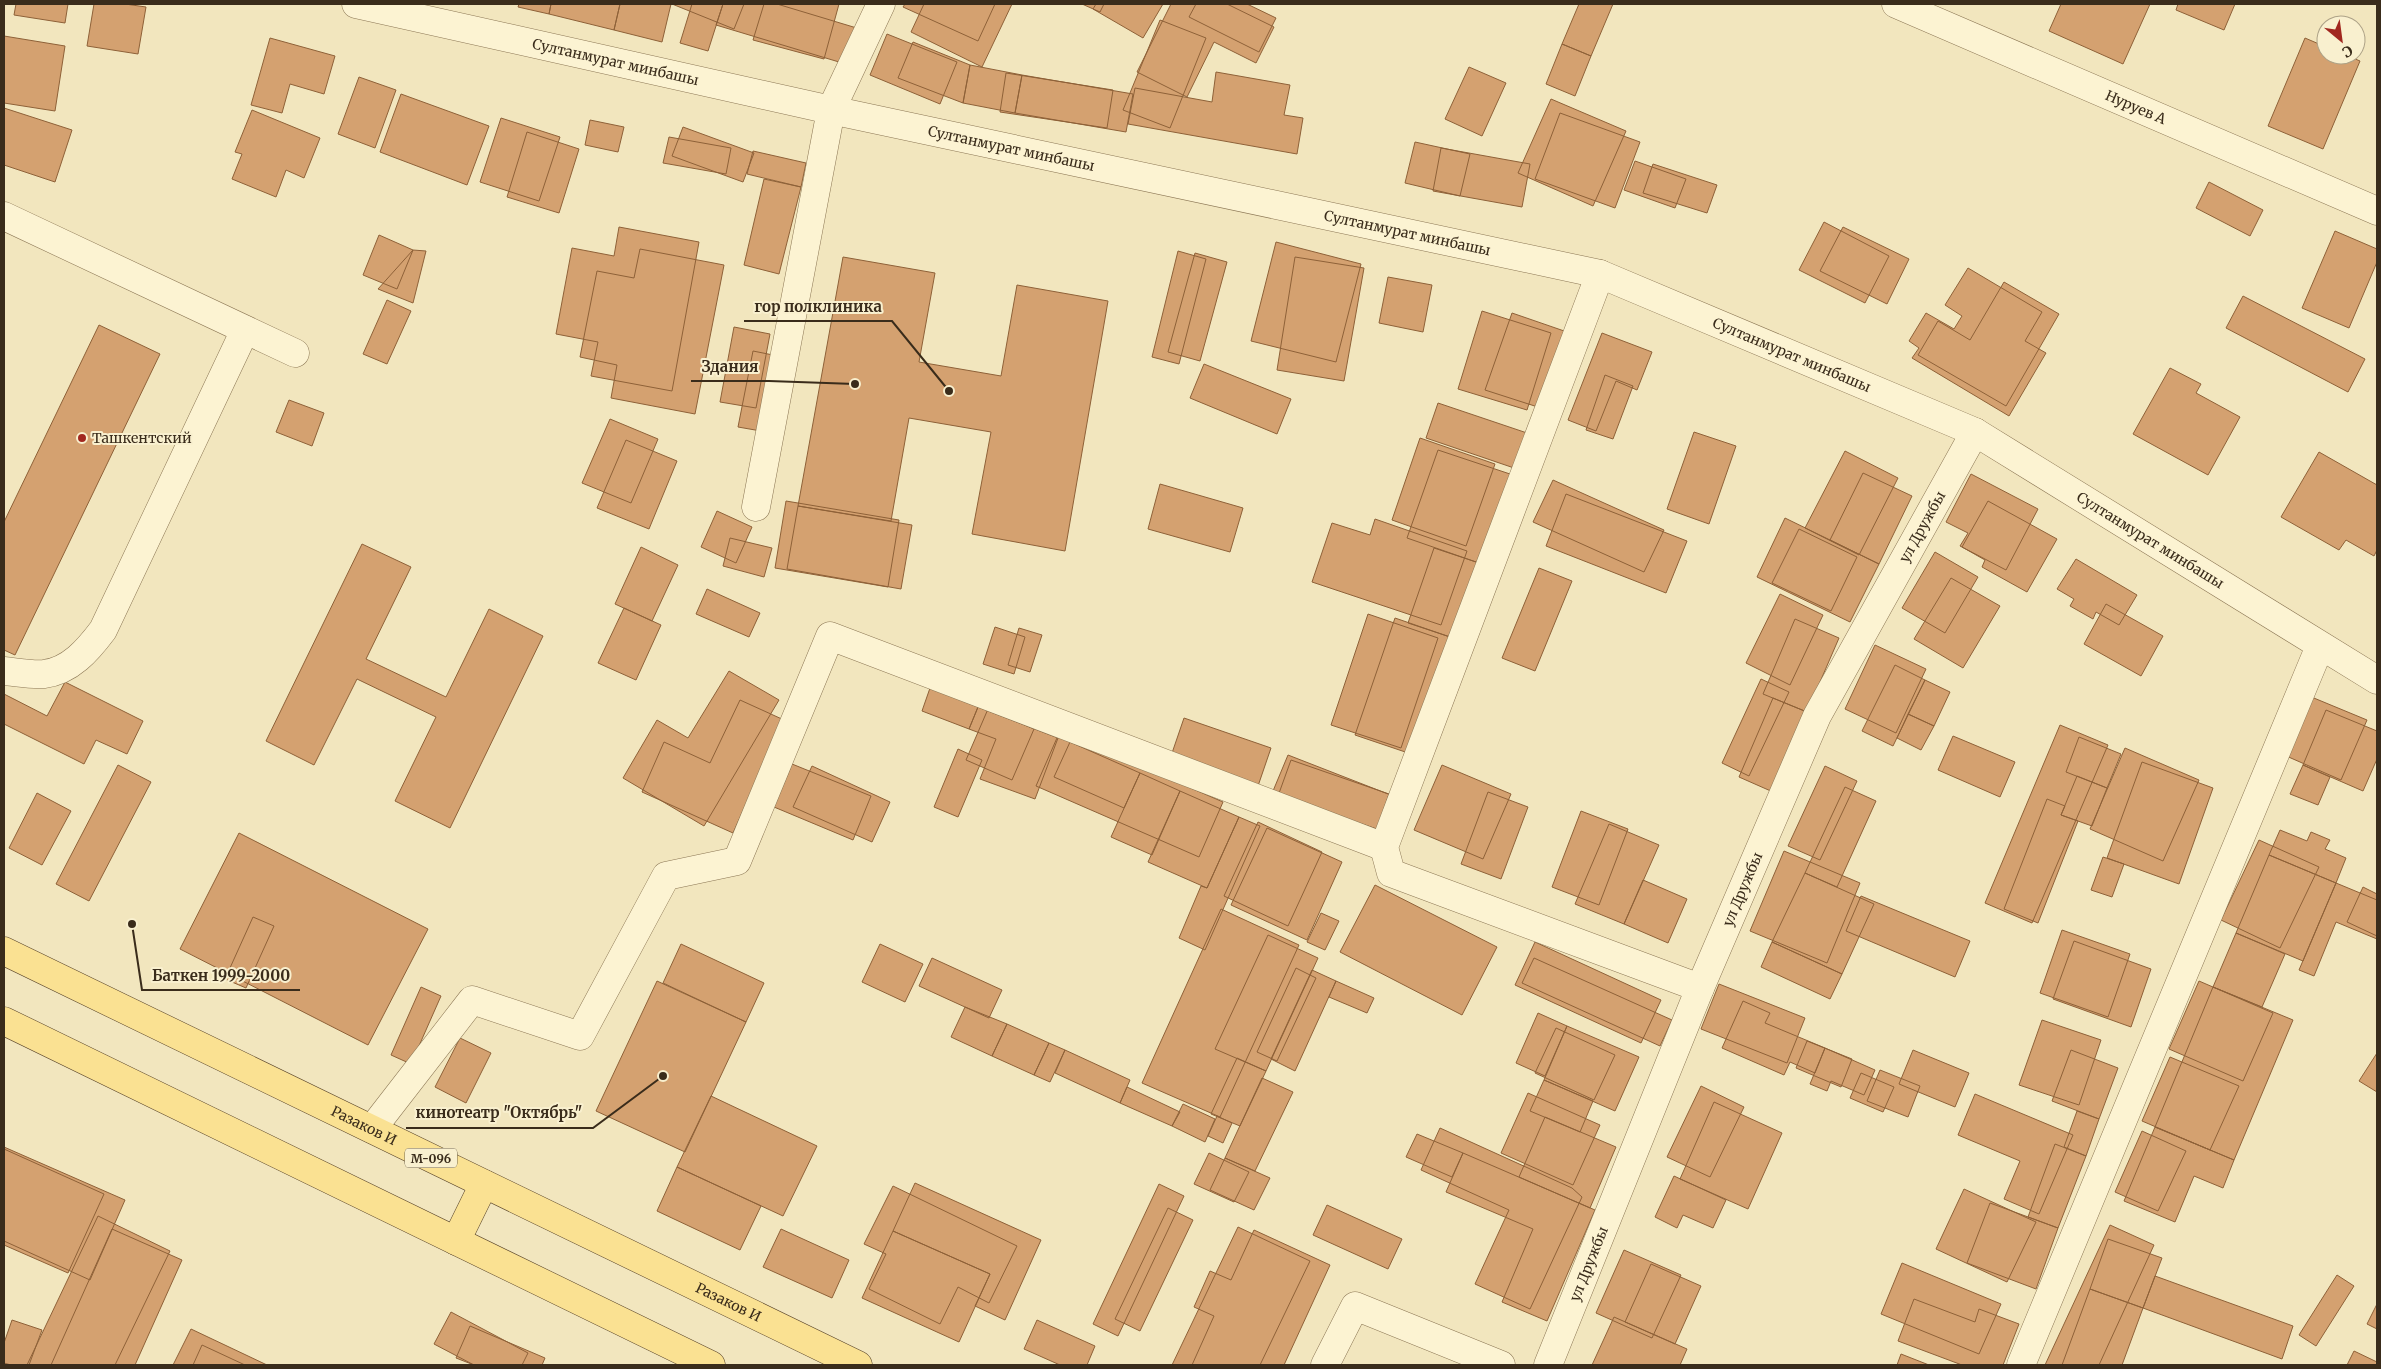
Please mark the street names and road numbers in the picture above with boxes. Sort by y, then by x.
street label: Султанмурат минбашы [531,35,700,89]
street label: Нуруев А [2103,86,2169,128]
street label: Султанмурат минбашы [926,122,1096,175]
street label: Султанмурат минбашы [1322,206,1492,259]
street label: Султанмурат минбашы [1710,313,1873,396]
street label: ул Дружбы [1895,488,1949,566]
street label: Султанмурат минбашы [2073,488,2227,592]
street label: ул Дружбы [1719,849,1766,929]
street label: Разаков И [328,1102,400,1149]
road number: М-096 [405,1148,457,1168]
street label: ул Дружбы [1566,1224,1612,1304]
street label: Разаков И [693,1279,764,1326]

